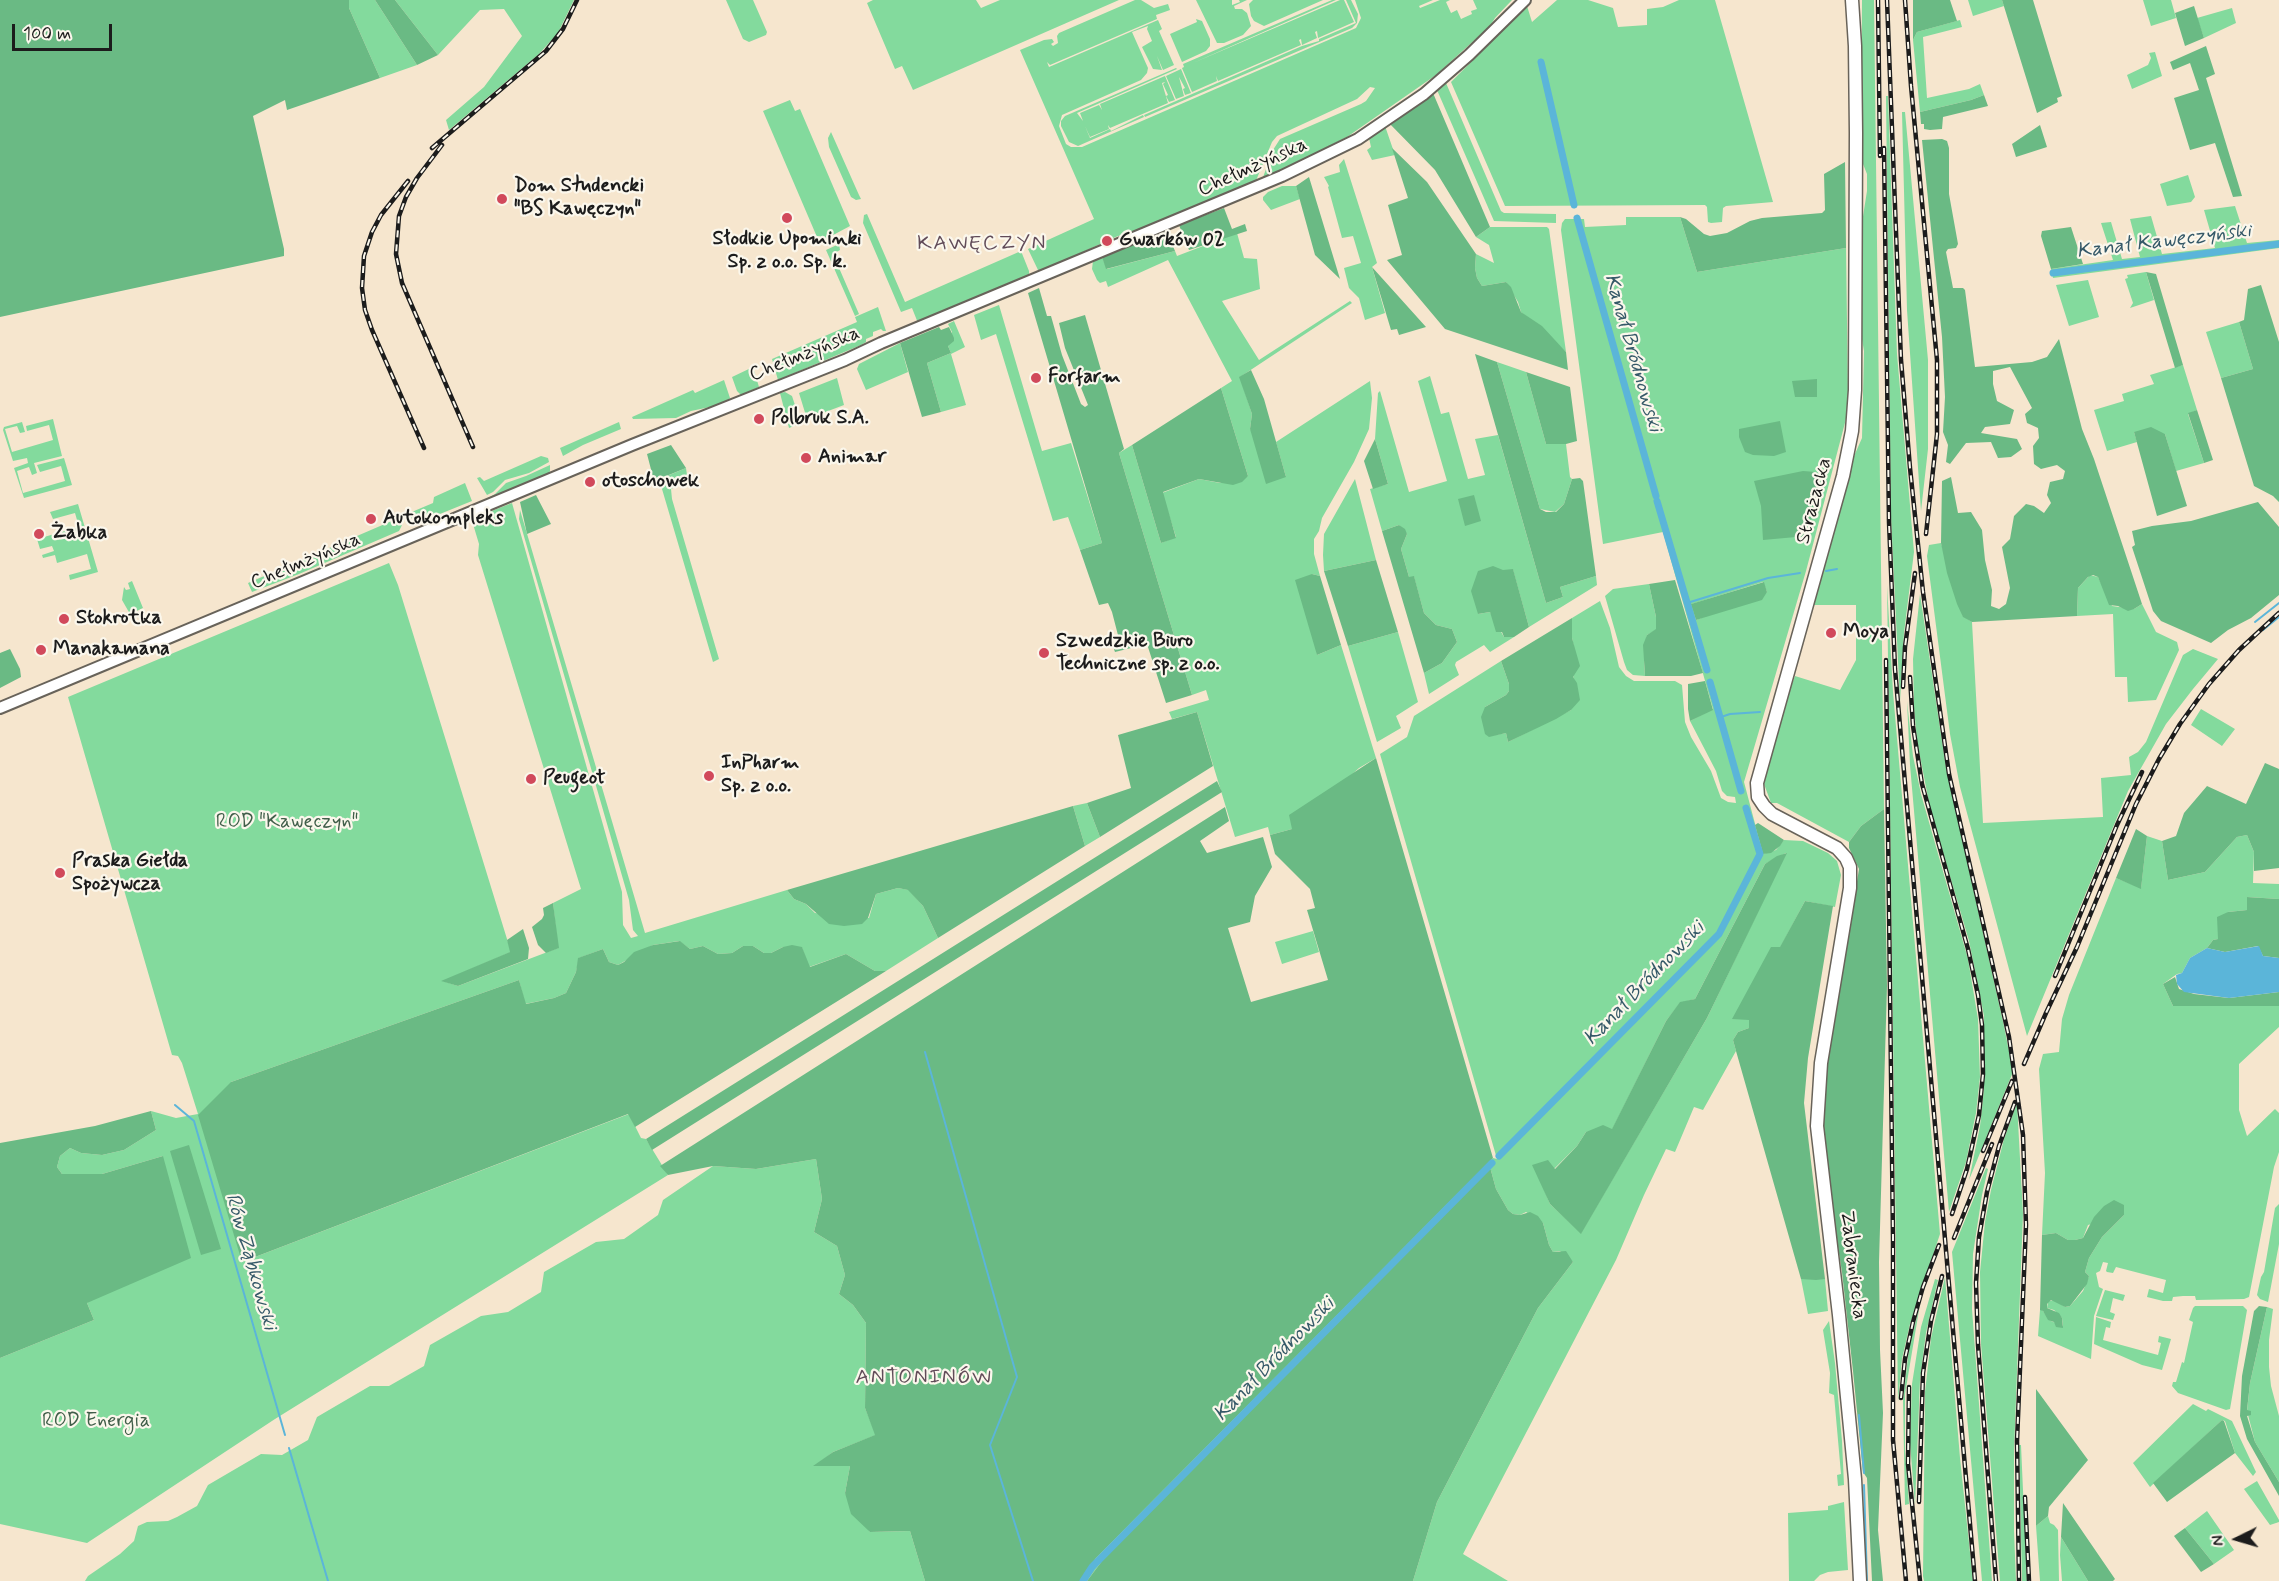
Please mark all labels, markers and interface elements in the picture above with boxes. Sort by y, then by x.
scale bar [15,12,116,50]
text: 100 m [23,22,71,46]
street label: Chełmżyńska [1195,133,1311,203]
place label: Dom Studencki "BS Kawęczyn" [514,175,644,222]
marker: Dom Studencki "BS Kawęczyn" [495,192,509,206]
marker: Słodkie Upominki Sp. z o.o. Sp. k. [780,211,794,225]
water label: Kanał Kawęczyński [2075,219,2253,265]
place label: Słodkie Upominki Sp. z o.o. Sp. k. [713,228,861,275]
place label: Gwarków 02 [1119,229,1224,253]
district label: KAWĘCZYN [920,232,1044,258]
marker: Gwarków 02 [1100,234,1114,248]
water label: Kanał Bródnowski [1597,271,1667,435]
street label: Chełmżyńska [746,322,864,388]
place label: Forfarm [1048,366,1120,390]
marker: Forfarm [1029,371,1043,385]
place label: Polbruk S.A. [771,407,869,431]
marker: Polbruk S.A. [752,412,766,426]
place label: Animar [818,446,886,470]
marker: Animar [799,451,813,465]
street label: Strażacka [1792,455,1838,547]
place label: otoschowek [602,470,699,494]
marker: otoschowek [583,475,597,489]
place label: Autokompleks [383,507,503,531]
marker: Autokompleks [364,512,378,526]
place label: Żabka [51,522,107,546]
marker: Żabka [32,527,46,541]
street label: Chełmżyńska [247,528,365,596]
place label: Stokrotka [76,607,162,631]
marker: Stokrotka [57,612,71,626]
place label: Moya [1843,621,1889,645]
marker: Moya [1824,626,1838,640]
place label: Szwedzkie Biuro Techniczne sp. z o.o. [1056,630,1220,677]
place label: Manakamana [53,638,170,662]
marker: Manakamana [34,643,48,657]
marker: Szwedzkie Biuro Techniczne sp. z o.o. [1037,646,1051,660]
place label: InPharm Sp. z o.o. [721,752,799,799]
place label: Peugeot [543,767,605,791]
marker: InPharm Sp. z o.o. [702,769,716,783]
marker: Peugeot [524,772,538,786]
park label: ROD "Kawęczyn" [216,811,358,835]
place label: Praska Giełda Spożywcza [72,850,188,897]
marker: Praska Giełda Spożywcza [53,866,67,880]
water label: Kanał Bródnowski [1579,917,1711,1051]
water label: Rów Ząbkowski [218,1191,282,1333]
street label: Zabraniecka [1833,1209,1871,1321]
water label: Kanał Bródnowski [1209,1293,1341,1427]
district label: ANTONINÓW [857,1366,991,1392]
park label: ROD Energia [42,1410,150,1434]
north arrow [2207,1509,2267,1569]
text: N [2208,1534,2229,1547]

